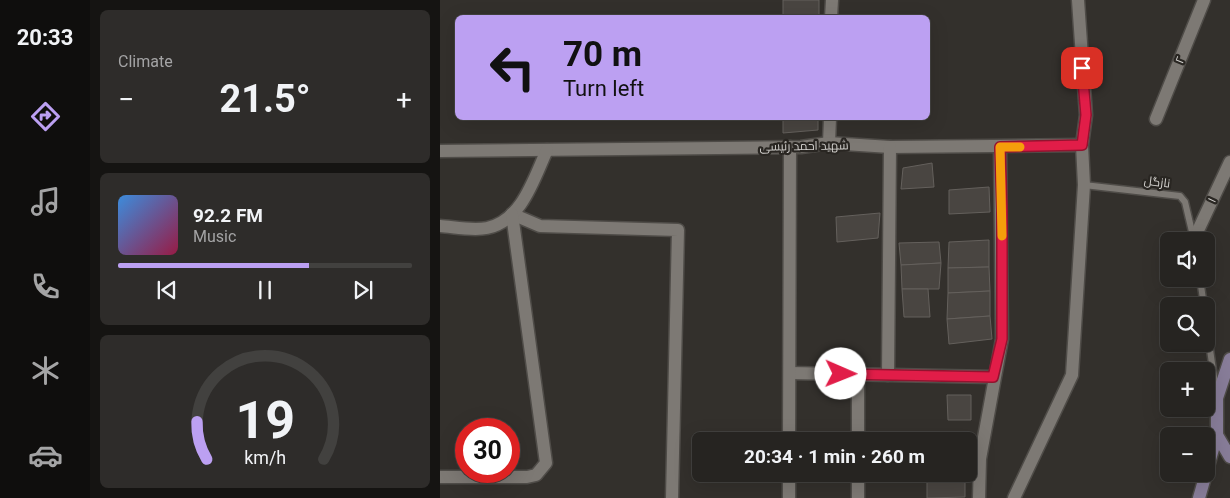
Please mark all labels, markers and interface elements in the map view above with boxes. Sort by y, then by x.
text: 20:33 [17,25,73,50]
text: 70 m [563,34,642,75]
icon: left [480,35,545,100]
pin [1061,47,1103,89]
text: Climate [118,52,173,71]
icon: arrive [1068,54,1096,82]
street label: ۲ [1172,54,1188,66]
text: Turn left [563,76,644,101]
text: 21.5° [219,77,311,121]
text: − [118,83,134,116]
text: + [396,83,412,116]
icon: directions [28,99,63,134]
street label: شهید احمد رئیسی [759,138,849,154]
street label: نازگل [1143,173,1171,191]
icon: music [28,184,63,219]
street label: ۱ [1205,195,1219,205]
text: 92.2 FM [193,204,263,227]
text: Music [193,227,236,246]
map controls [1160,232,1215,482]
button: sound [1160,232,1215,287]
icon: phone [28,269,63,304]
icon: previous [153,276,181,304]
icon: pause [251,276,279,304]
icon: next [349,276,377,304]
button: search [1160,297,1215,352]
position arrow [814,347,866,399]
icon: climate [28,353,63,388]
button: + [1160,362,1215,417]
text: 19 [235,390,295,451]
speed limit sign: 30 [455,418,520,483]
button: − [1160,427,1215,482]
icon: car [28,438,63,473]
text: 20:34 · 1 min · 260 m [744,445,925,468]
text: km/h [244,447,286,468]

